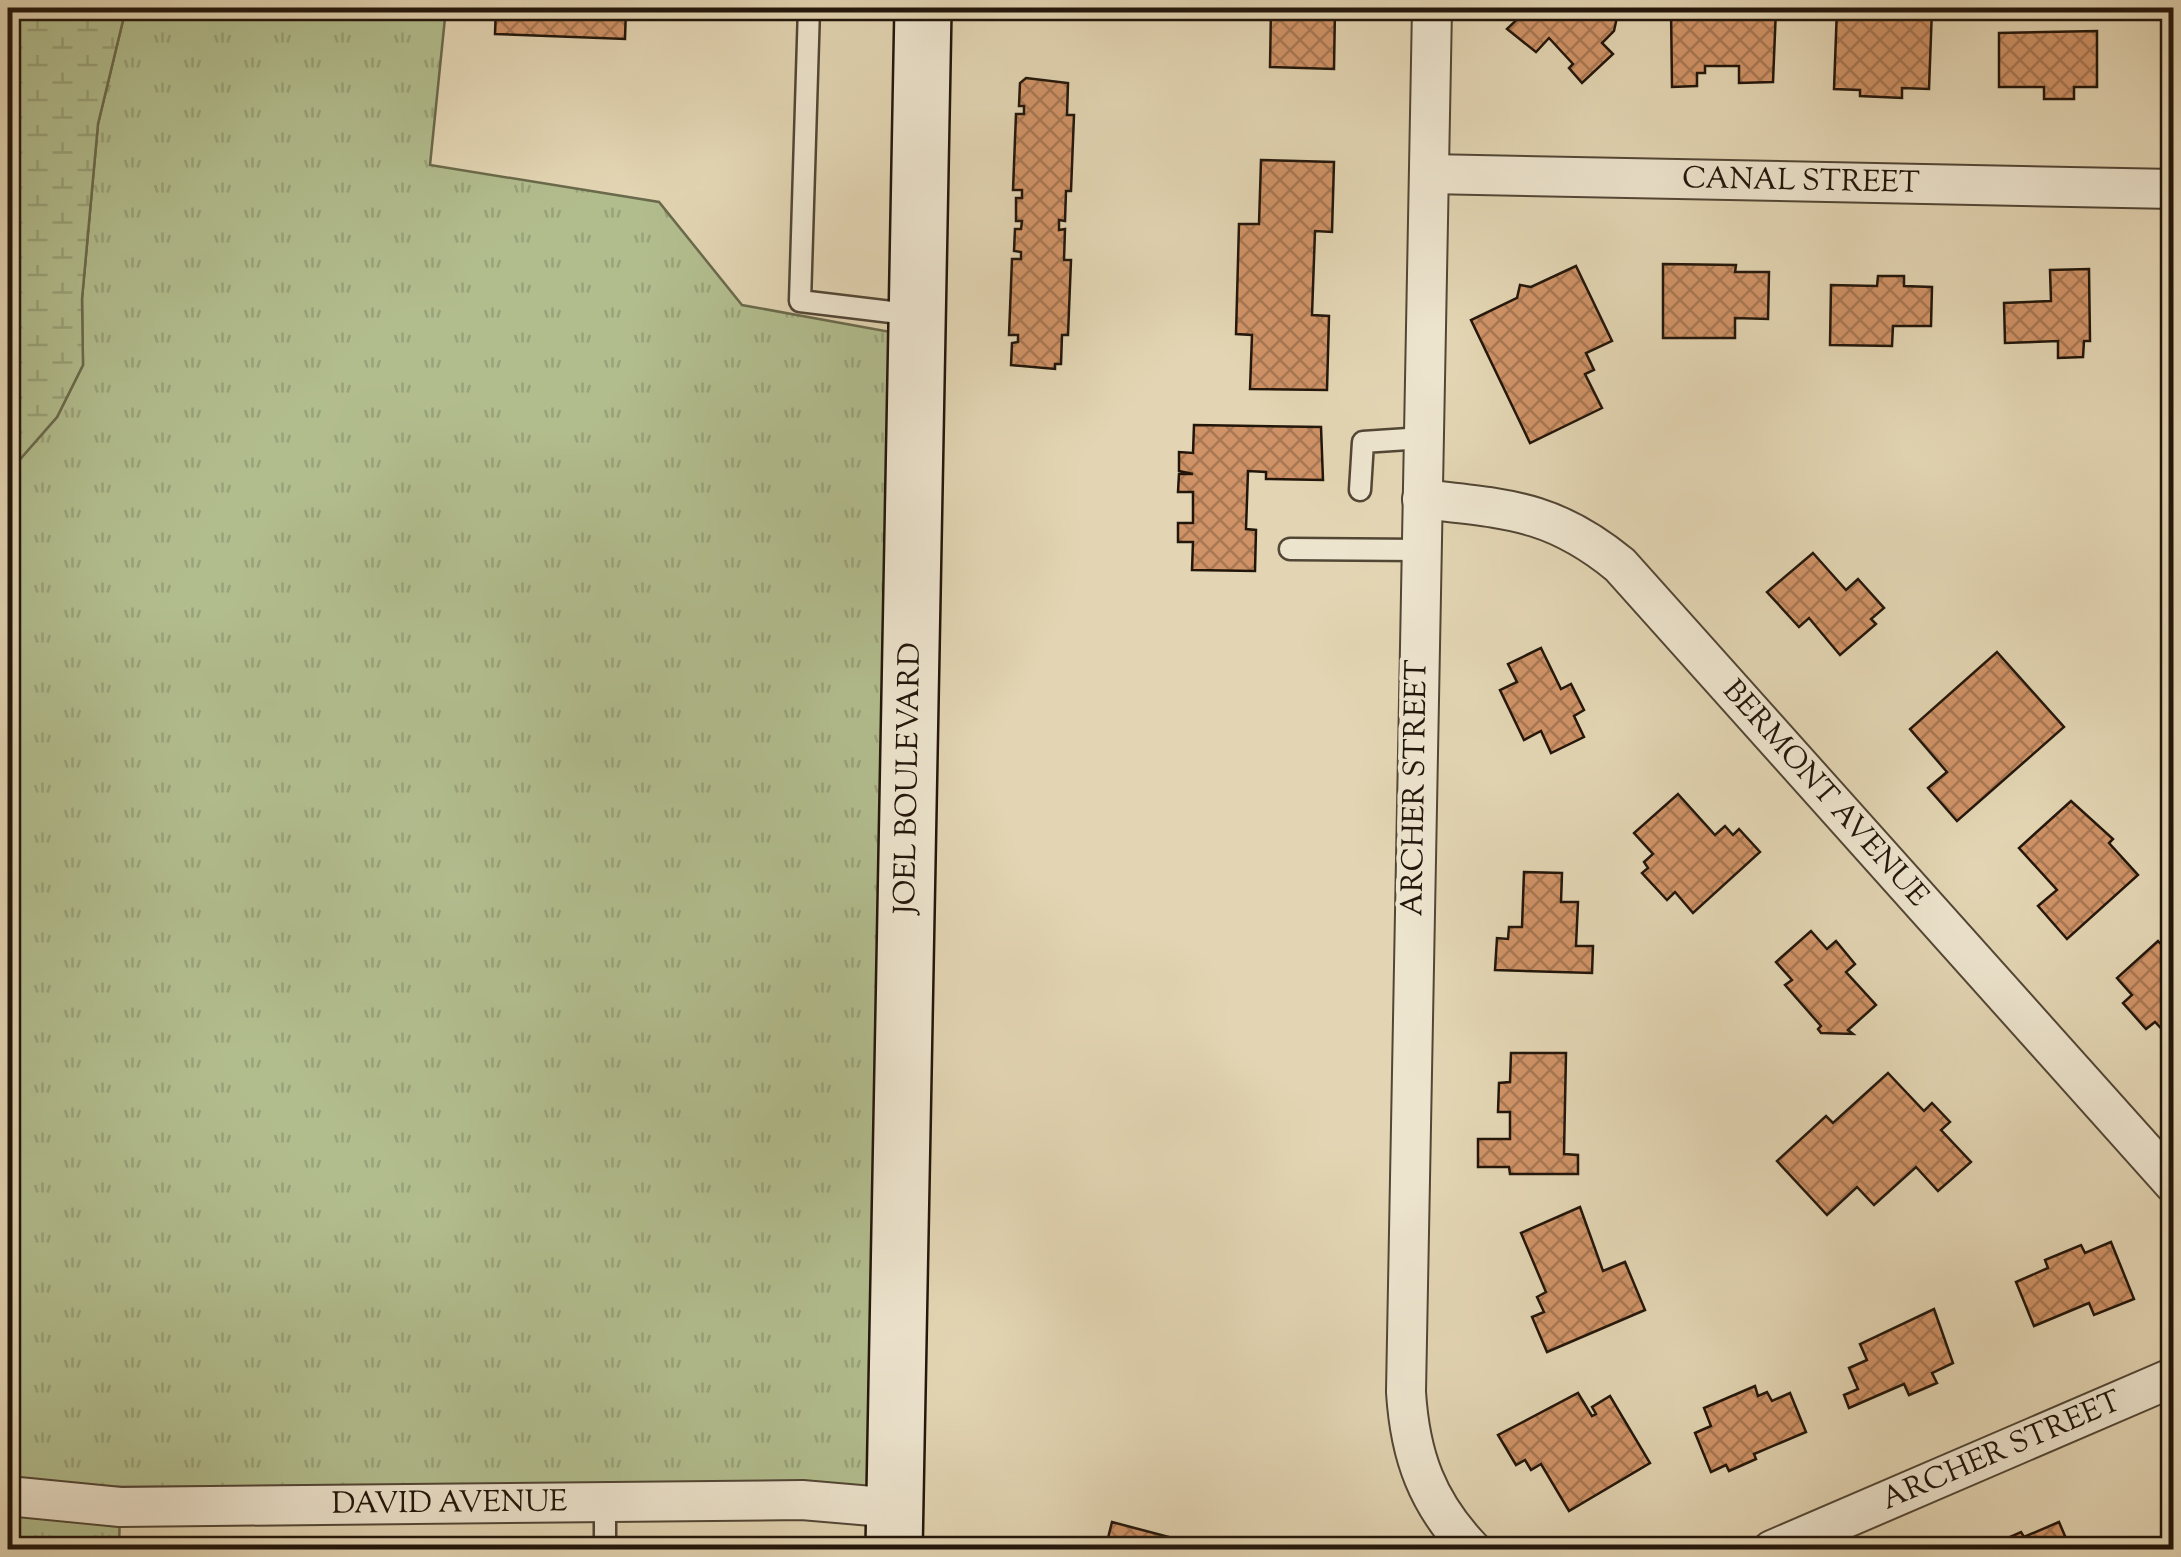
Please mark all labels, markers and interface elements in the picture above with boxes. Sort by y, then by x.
street label: CANAL STREET [1682,158,1920,205]
street label: JOEL BOULEVARD [884,642,933,916]
street label: ARCHER STREET [1392,659,1440,917]
street label: BERMONT AVENUE [1712,671,1938,917]
street label: ARCHER STREET [1875,1381,2128,1522]
street label: DAVID AVENUE [331,1481,567,1526]

